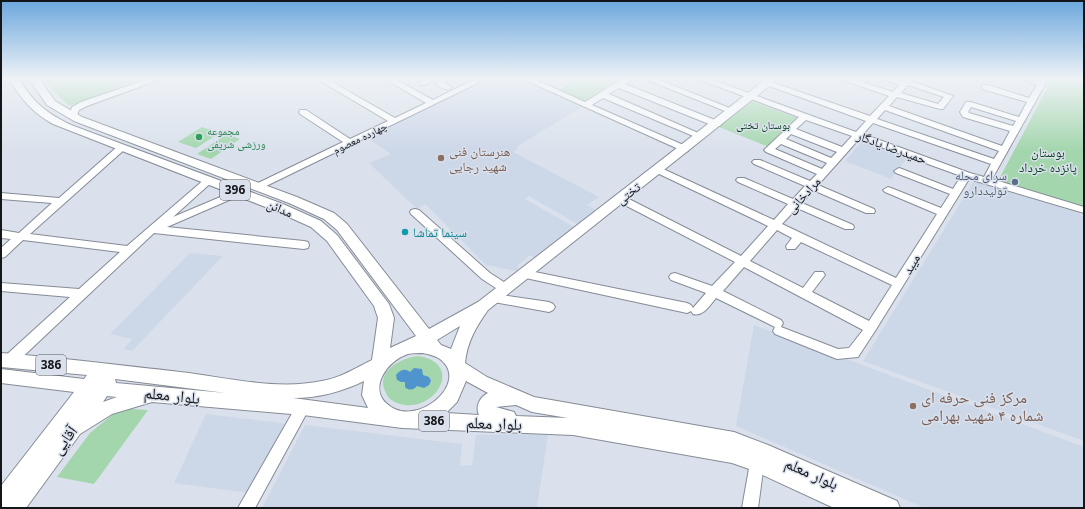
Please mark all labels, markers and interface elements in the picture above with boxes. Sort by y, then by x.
park label: بوستان تختی [736,117,790,132]
street label: چهارده معصوم [330,118,389,157]
place label: مجموعه ورزشی شریفی [207,123,266,151]
street label: حمیدرضا یادگار [854,126,929,168]
marker: مجموعه ورزشی شریفی [194,132,204,142]
place label: هنرستان فنی شهید رجایی [449,142,510,175]
park label: بوستان پانزده خرداد [1019,143,1077,176]
marker: هنرستان فنی شهید رجایی [436,153,446,163]
place label: سرای محله تولیددارو [955,166,1007,199]
street label: مرادخانی [782,173,824,217]
marker: سرای محله تولیددارو [1010,177,1020,187]
street label: تختی [612,178,644,208]
road number: 396 [220,180,250,200]
street label: مدائن [264,195,296,221]
place label: سینما تماشا [413,223,467,241]
marker: سینما تماشا [400,227,410,237]
street label: میبد [898,250,924,277]
road number: 386 [36,355,66,375]
street label: بلوار معلم [143,381,201,409]
place label: مرکز فنی حرفه ای شماره ۴ شهید بهرامی [921,386,1044,426]
marker: مرکز فنی حرفه ای شماره ۴ شهید بهرامی [908,401,918,411]
road number: 386 [419,411,449,431]
street label: بلوار معلم [466,411,522,435]
street label: آقایی [46,420,83,459]
street label: بلوار معلم [782,452,842,494]

